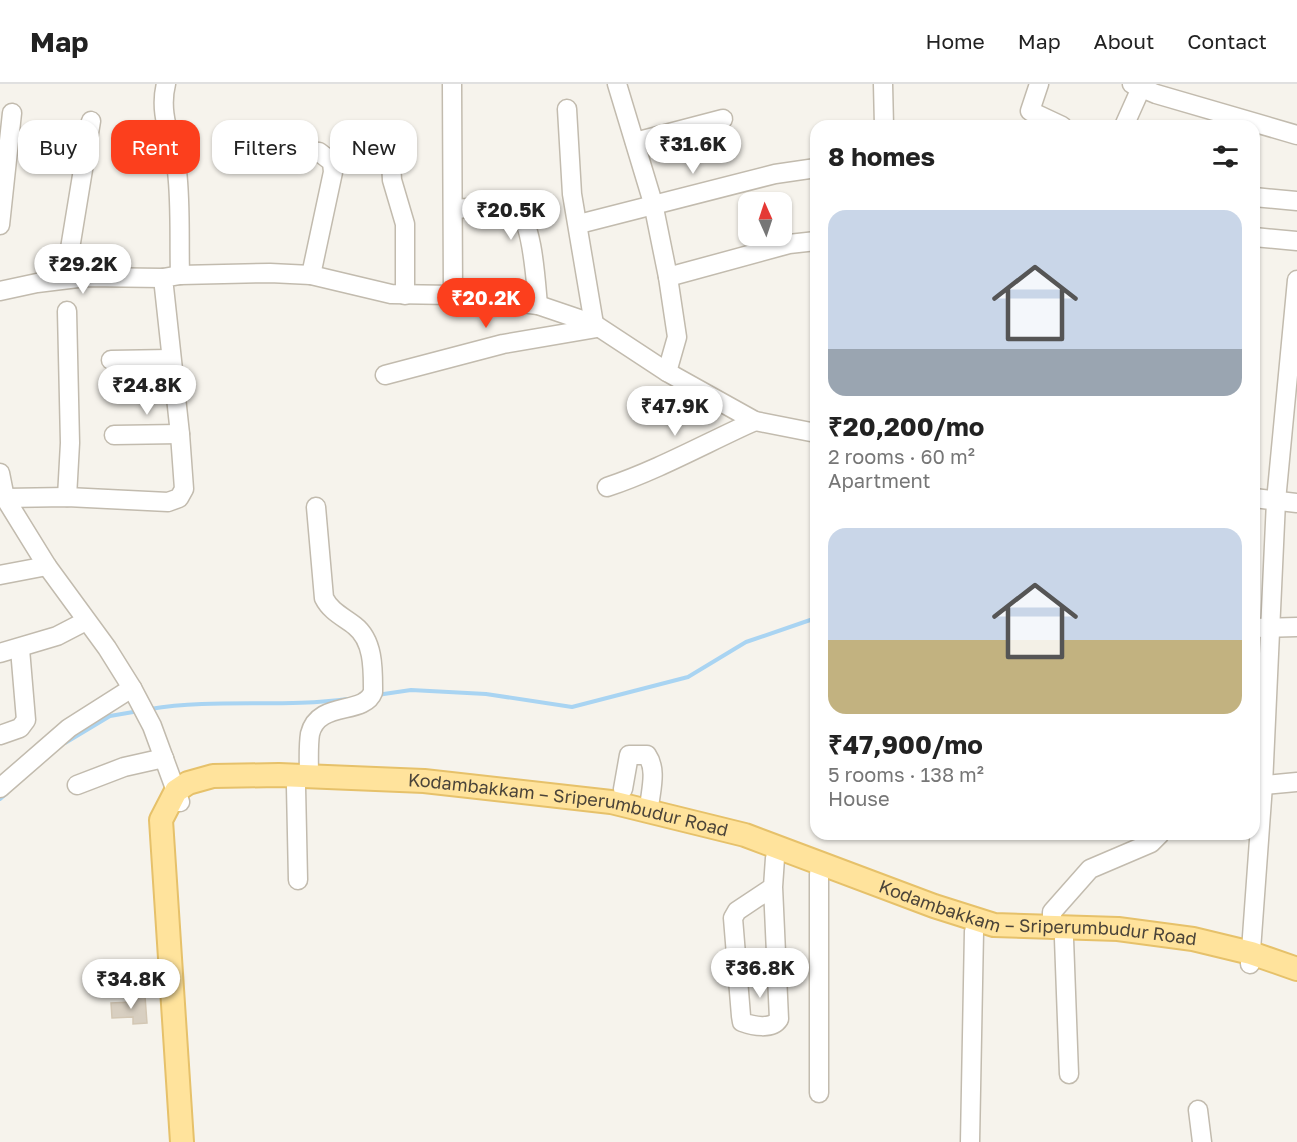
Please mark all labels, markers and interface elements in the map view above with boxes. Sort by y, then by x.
text: Map [30,25,88,58]
text: Home [925,28,985,54]
text: Map [1018,28,1061,54]
text: About [1094,28,1154,54]
text: Contact [1187,28,1267,54]
chip: Buy [18,120,99,174]
chip: Rent [111,120,200,174]
chip: Filters [212,120,318,174]
chip: New [330,120,417,174]
pin: ₹31.6K [644,124,742,175]
text: ₹31.6K [659,131,727,155]
icon: filters [1209,140,1242,173]
text: 8 homes [828,141,935,172]
pin: ₹20.5K [462,190,560,241]
north arrow [738,192,792,246]
map controls [738,192,792,246]
text: ₹20.5K [476,197,546,221]
pin: ₹29.2K [34,244,132,295]
icon: home [981,249,1089,357]
text: ₹29.2K [48,251,118,275]
pin: ₹20.2K [437,278,535,329]
text: ₹20.2K [451,285,521,309]
pin: ₹24.8K [98,365,196,416]
text: ₹24.8K [112,372,182,396]
pin: ₹47.9K [626,386,724,437]
text: ₹47.9K [641,393,709,417]
text: ₹20,200/mo [828,411,984,442]
text: 2 rooms · 60 m² [828,444,975,468]
text: Apartment [828,468,931,492]
icon: home [981,567,1089,675]
text: ₹47,900/mo [828,729,983,760]
text: 5 rooms · 138 m² [828,762,984,786]
street label: Kodambakkam – Sriperumbudur Road [407,768,731,840]
text: House [828,786,890,810]
street label: Kodambakkam – Sriperumbudur Road [876,874,1198,949]
pin: ₹36.8K [711,948,809,999]
text: ₹36.8K [725,955,795,979]
pin: ₹34.8K [82,959,180,1010]
text: ₹34.8K [96,966,166,990]

